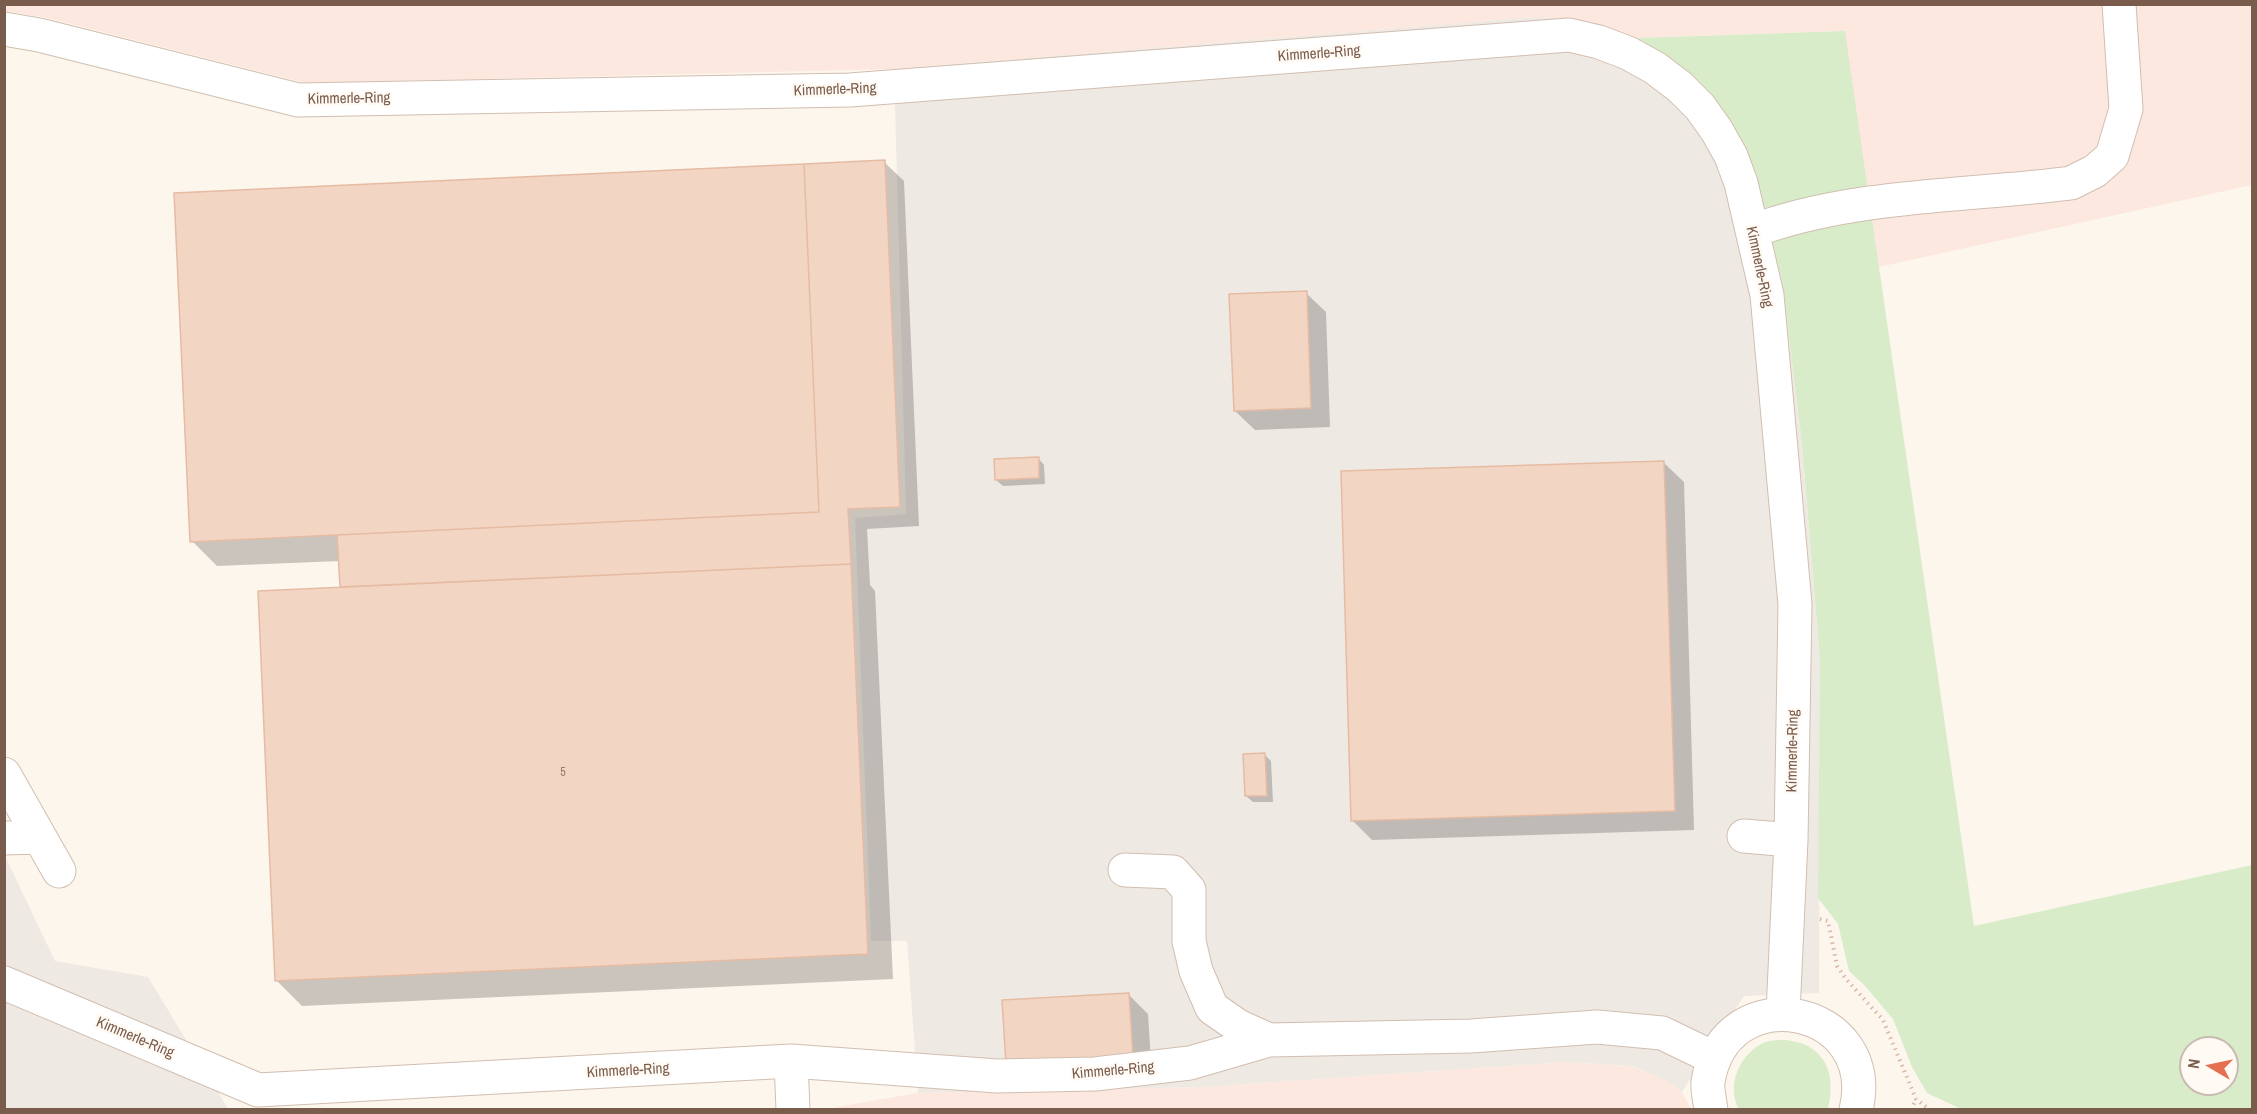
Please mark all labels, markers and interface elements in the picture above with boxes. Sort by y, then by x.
street label: Kimmerle-Ring [1277,42,1361,66]
street label: Kimmerle-Ring [793,80,877,100]
street label: Kimmerle-Ring [308,89,390,109]
street label: Kimmerle-Ring [1742,225,1776,309]
street label: Kimmerle-Ring [1783,710,1803,792]
house number: 5 [560,766,566,780]
street label: Kimmerle-Ring [93,1014,177,1062]
north arrow [2179,1036,2239,1096]
text: N [2182,1057,2205,1070]
street label: Kimmerle-Ring [1071,1058,1155,1084]
street label: Kimmerle-Ring [586,1060,670,1082]

